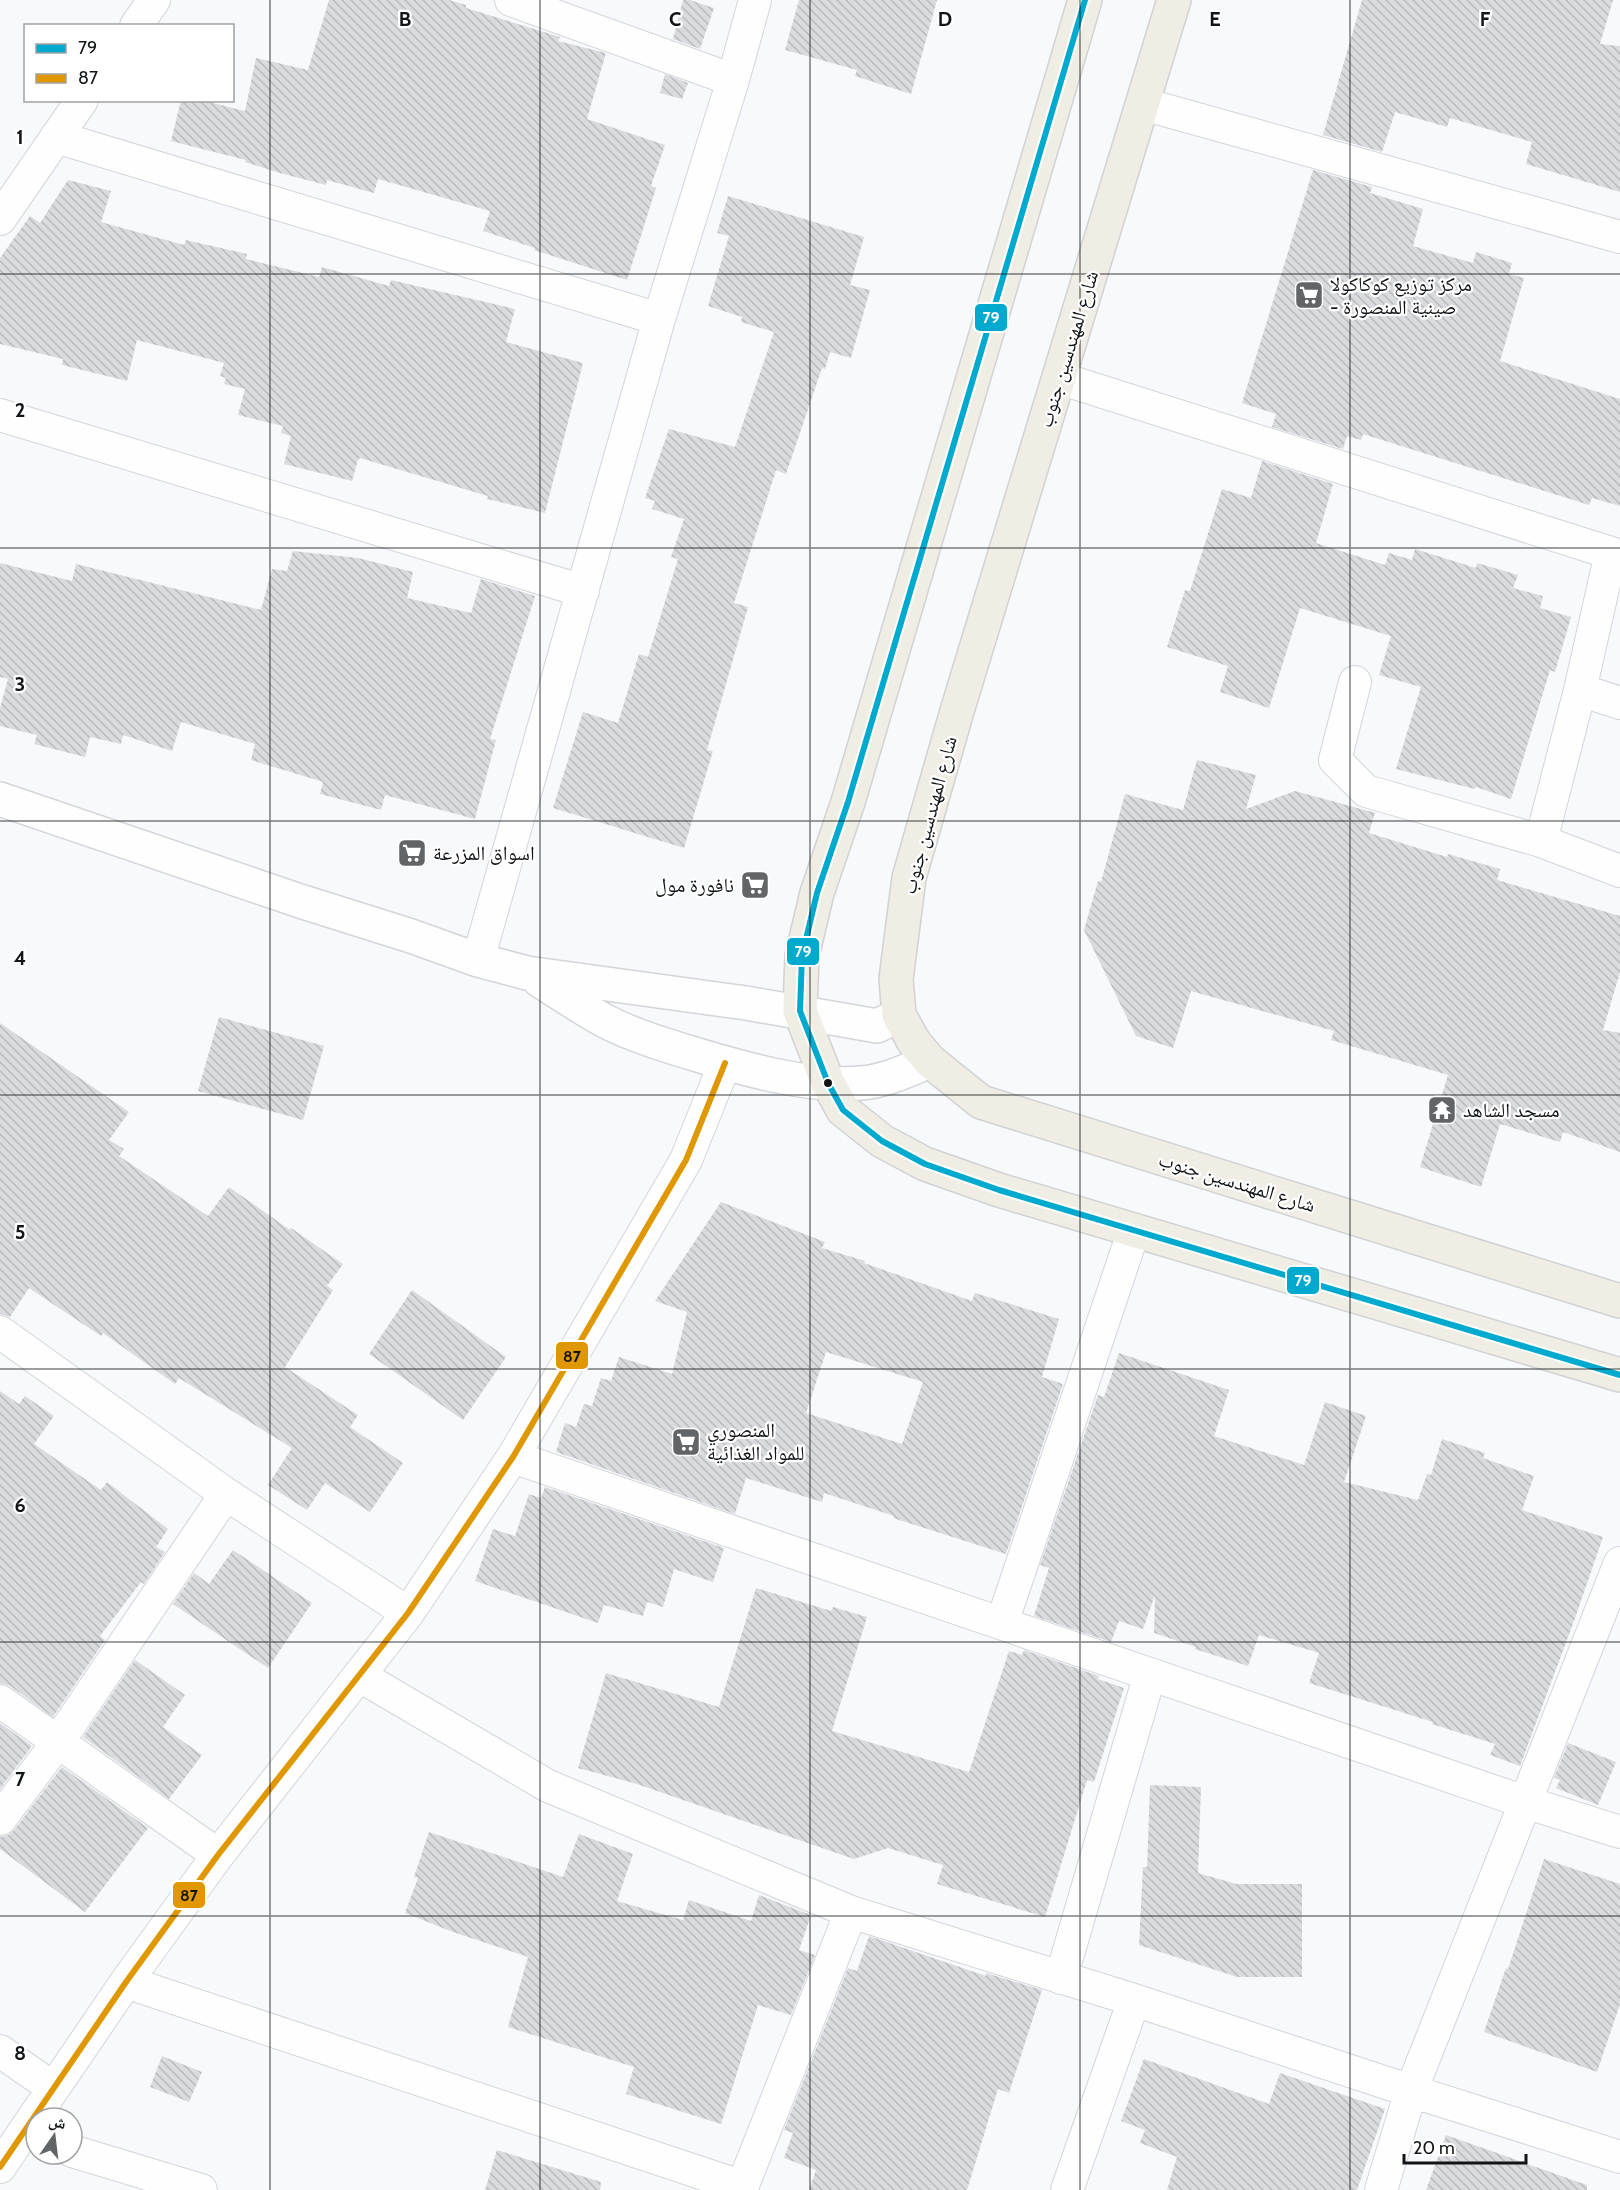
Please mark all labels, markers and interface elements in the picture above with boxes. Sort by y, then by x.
text: B [399,7,411,31]
text: C [669,7,681,31]
text: D [938,7,952,31]
text: E [1209,7,1221,31]
text: F [1480,7,1491,31]
legend [24,24,234,102]
text: 79 [78,37,97,59]
text: 87 [78,67,98,89]
text: 1 [16,125,24,149]
street label: شارع المهندسين جنوب [1033,268,1104,431]
place label: مركز توزيع كوكاكولا - صينية المنصورة [1330,272,1472,319]
supermarket icon: مركز توزيع كوكاكولا - صينية المنصورة [1293,279,1325,311]
line badge: 79 [974,303,1008,332]
text: 79 [982,308,1000,327]
text: 2 [15,398,25,422]
text: 3 [15,672,25,696]
street label: شارع المهندسين جنوب [896,733,963,897]
supermarket icon: اسواق المزرعة [396,837,428,869]
place label: اسواق المزرعة [433,841,535,865]
supermarket icon: نافورة مول [739,869,771,901]
place label: نافورة مول [655,873,734,897]
line badge: 79 [786,937,820,966]
text: 79 [794,942,812,961]
text: 4 [14,946,26,970]
unlabelled marker [822,1077,834,1089]
temple icon: مسجد الشاهد [1426,1094,1458,1126]
place label: مسجد الشاهد [1463,1098,1560,1122]
street label: شارع المهندسين جنوب [1155,1147,1318,1218]
text: 5 [15,1220,25,1244]
line badge: 79 [1286,1266,1320,1295]
text: 79 [1294,1271,1312,1290]
line badge: 87 [555,1341,589,1370]
text: 87 [563,1347,582,1366]
place label: المنصوري للمواد الغذائية [707,1418,805,1465]
supermarket icon: المنصوري للمواد الغذائية [670,1426,702,1458]
text: 6 [14,1493,26,1517]
text: 7 [15,1767,26,1791]
line badge: 87 [172,1881,206,1909]
text: 87 [180,1886,199,1905]
text: 8 [14,2041,26,2065]
north arrow [24,2106,84,2166]
text: ش [47,2111,68,2133]
scale bar [1404,2127,1526,2165]
text: 20 m [1413,2137,1455,2159]

